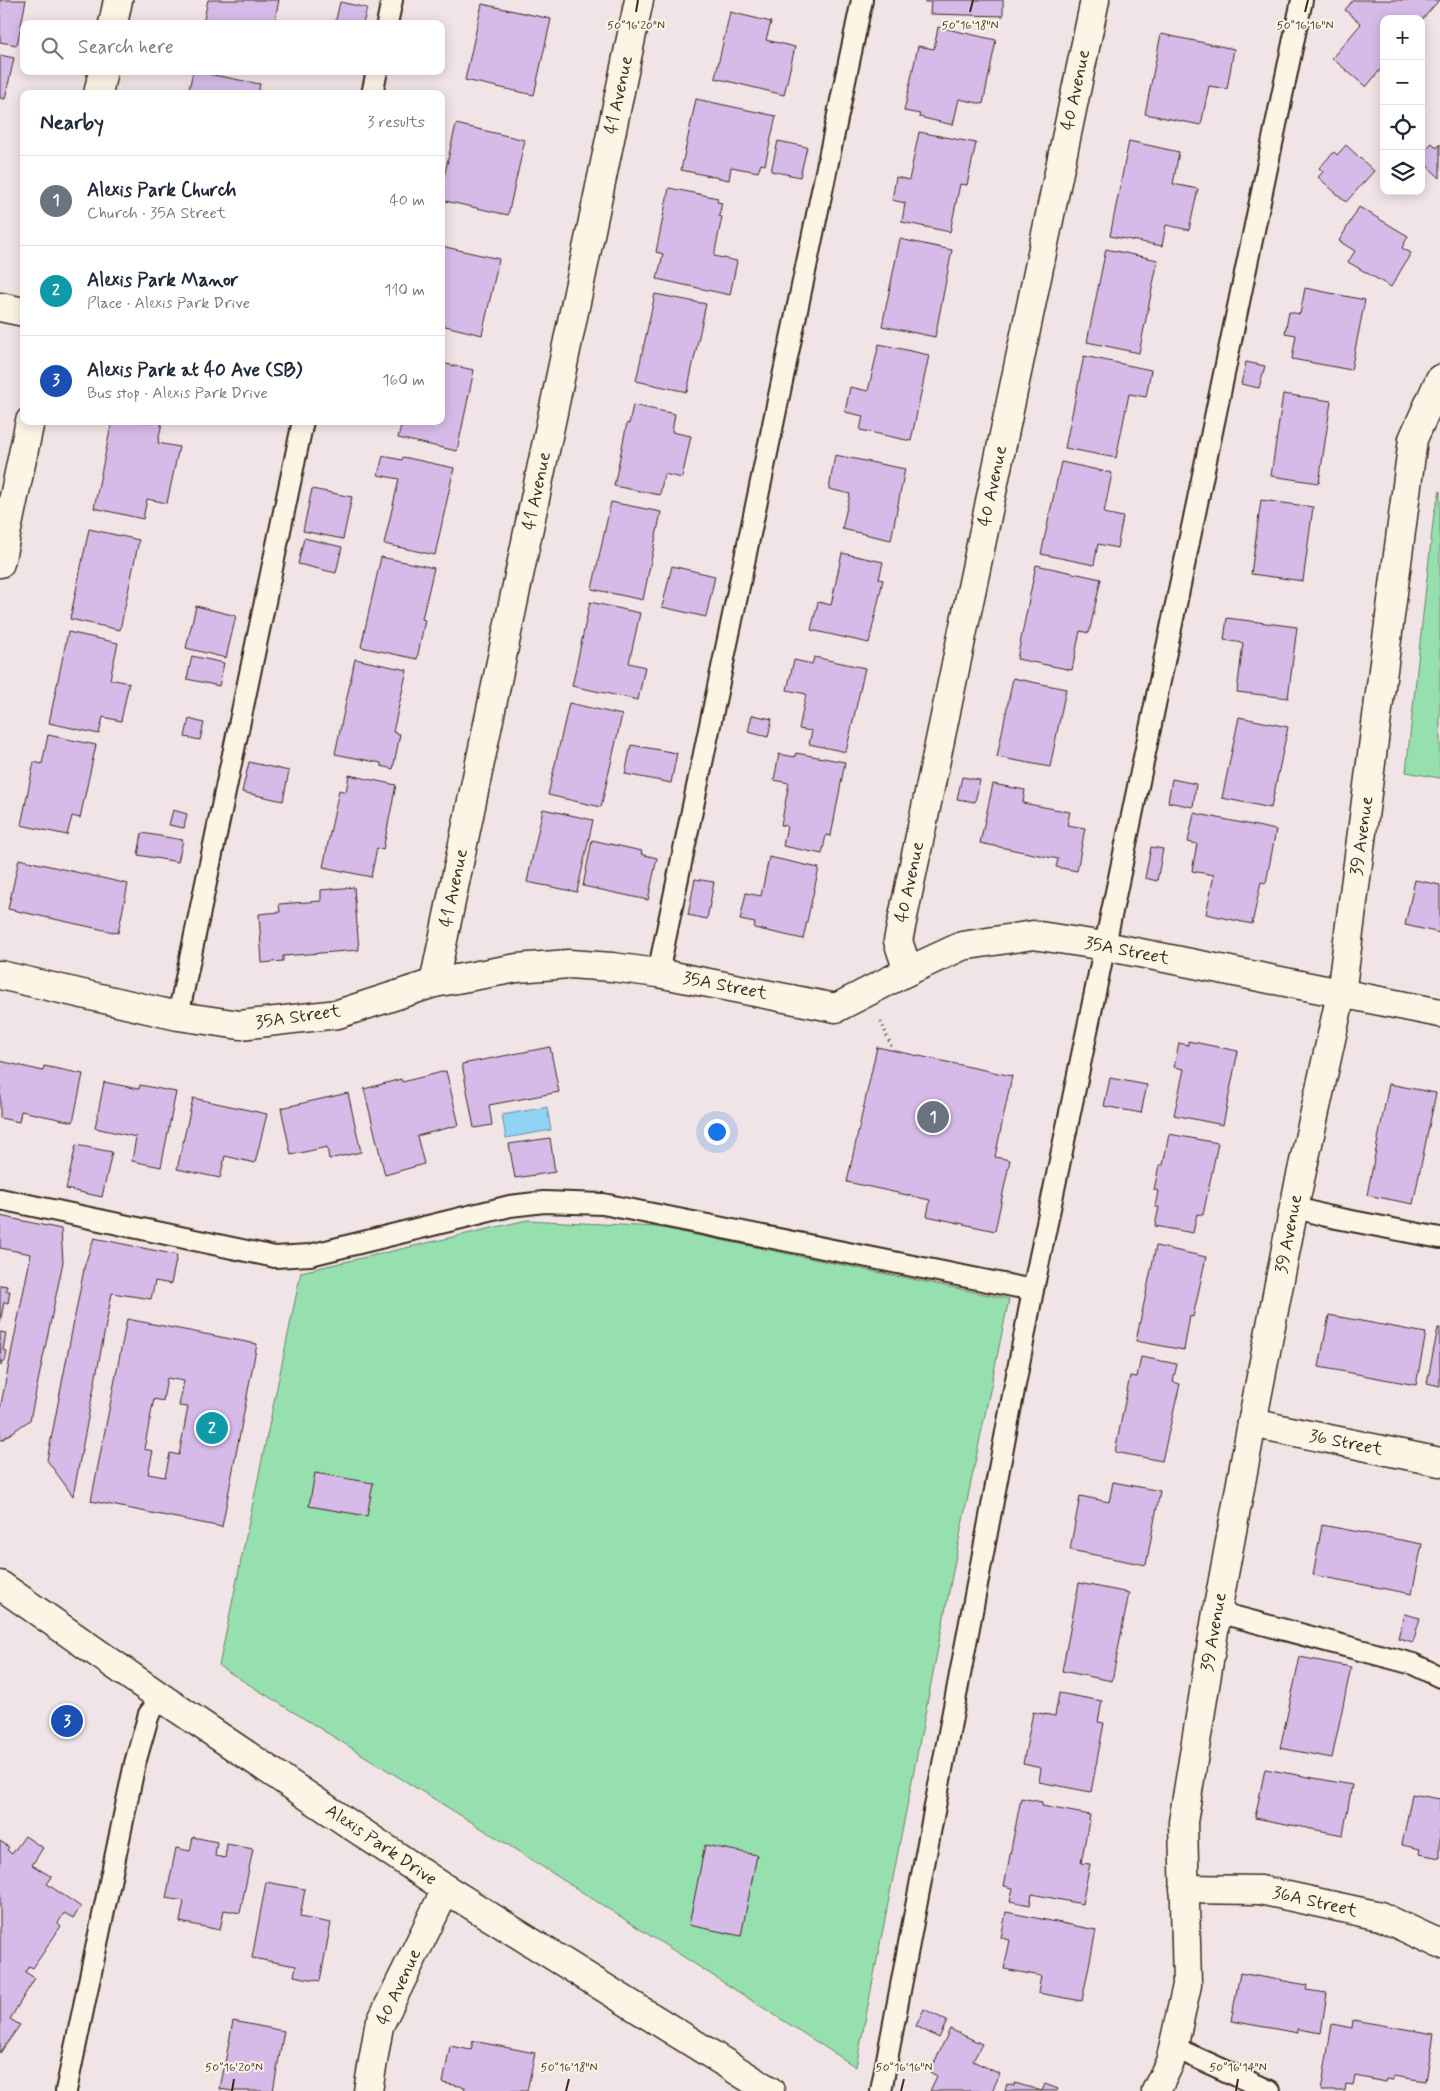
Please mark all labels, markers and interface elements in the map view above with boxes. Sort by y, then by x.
map controls [1380,15,1425,195]
button: + [1380,15,1425,60]
text: 50°16'20"N [607,18,665,34]
text: 50°16'18"N [942,18,998,34]
text: 50°16'16"N [1276,18,1334,34]
search box [20,20,445,75]
icon: search [38,34,66,62]
text: Search here [78,35,174,60]
street label: 40 Avenue [1056,47,1096,133]
street label: 41 Avenue [599,54,639,136]
button: − [1380,60,1425,105]
button: locate [1380,105,1425,150]
text: Nearby [40,109,104,137]
text: 3 results [367,112,425,133]
button: layers [1380,150,1425,195]
text: Alexis Park Church [87,178,236,203]
text: 1 [52,190,60,211]
text: 40 m [389,190,425,211]
text: Church · 35A Street [87,203,226,224]
text: Alexis Park Manor [87,268,239,293]
text: 2 [52,280,60,301]
text: 110 m [384,280,425,301]
text: Place · Alexis Park Drive [87,293,250,314]
text: Alexis Park at 40 Ave (SB) [87,358,302,383]
text: 3 [52,370,60,391]
text: 160 m [382,370,425,391]
text: Bus stop · Alexis Park Drive [87,383,268,404]
street label: 40 Avenue [973,443,1013,529]
street label: 41 Avenue [517,450,557,532]
street label: 39 Avenue [1345,795,1379,877]
street label: 40 Avenue [890,839,930,925]
street label: 41 Avenue [434,847,474,929]
street label: 35A Street [1083,931,1172,971]
street label: 35A Street [681,966,770,1006]
street label: 35A Street [254,999,343,1035]
pin: 1 [917,1098,949,1136]
your location [704,1119,730,1145]
street label: 39 Avenue [1270,1192,1308,1276]
pin: 2 [196,1409,228,1447]
street label: 36 Street [1307,1424,1385,1462]
street label: 39 Avenue [1195,1590,1233,1674]
pin: 3 [51,1702,83,1740]
street label: Alexis Park Drive [320,1799,442,1891]
street label: 36A Street [1270,1881,1360,1923]
street label: 40 Avenue [371,1945,427,2029]
text: 50°16'20"N [205,2060,263,2076]
text: 50°16'18"N [541,2060,597,2076]
text: 50°16'16"N [875,2060,933,2076]
text: 50°16'14"N [1209,2060,1267,2076]

